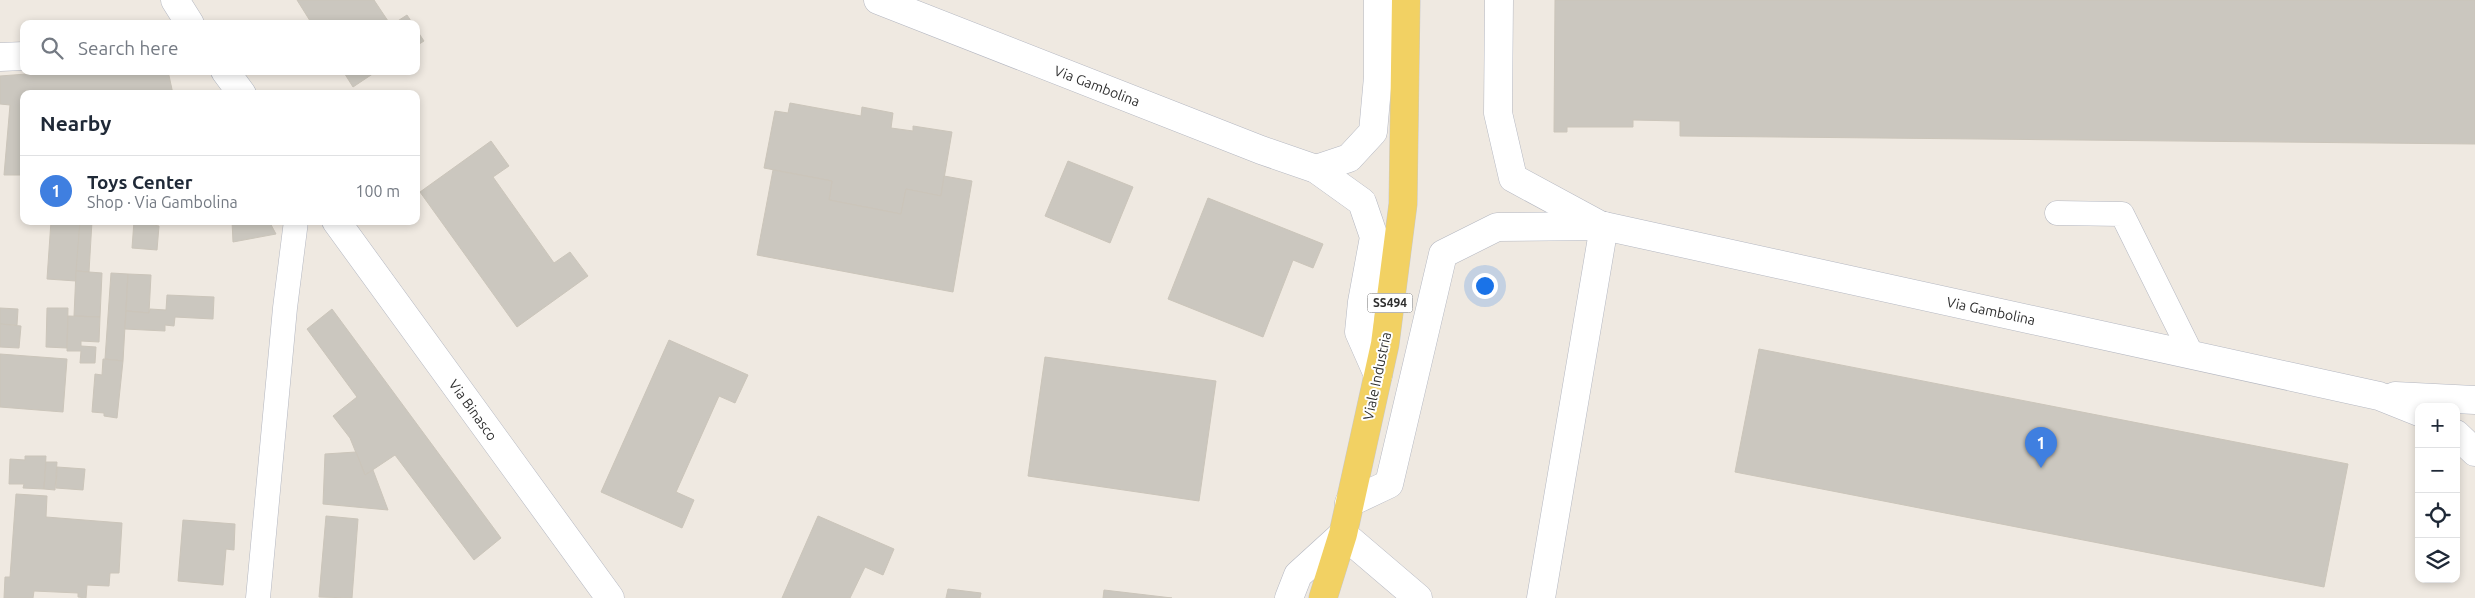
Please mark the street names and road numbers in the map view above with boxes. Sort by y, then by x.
street label: Via Gambolina [1052,62,1142,110]
road number: SS494 [1368,294,1412,312]
street label: Via Gambolina [1945,294,2037,328]
street label: Viale Industria [1360,330,1394,422]
street label: Via Binasco [446,376,500,444]

